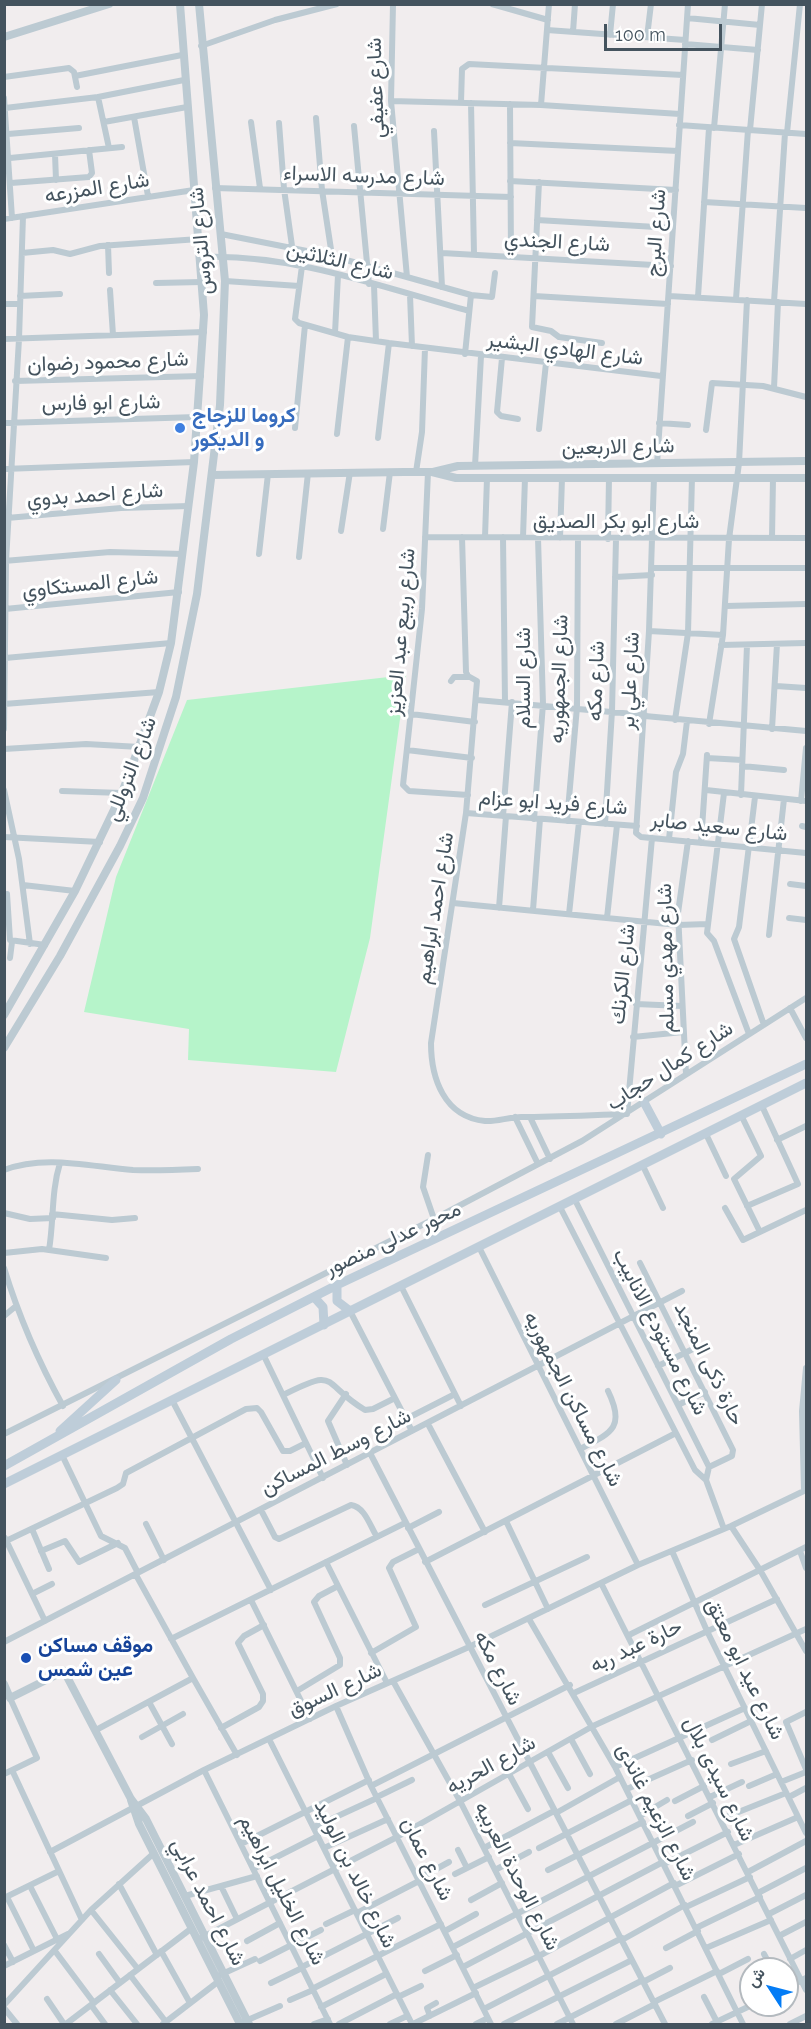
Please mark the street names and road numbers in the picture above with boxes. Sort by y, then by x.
street label: شارع عفيفي [362,37,390,139]
street label: شارع مدرسه الاسراء [283,161,445,191]
street label: شارع المزرعه [43,167,151,209]
street label: شارع التروس [184,186,218,296]
street label: شارع البرج [640,188,672,278]
street label: شارع الجندي [503,227,611,257]
street label: شارع الثلاثين [284,236,396,286]
street label: شارع الهادي البشير [486,327,644,371]
street label: شارع محمود رضوان [27,347,189,377]
street label: شارع ابو فارس [41,389,161,417]
street label: شارع الاربعين [561,433,675,461]
street label: شارع احمد بدوي [26,478,164,512]
street label: شارع ابو بكر الصديق [533,509,699,535]
street label: شارع ربيع عبد العزيز [381,547,421,717]
street label: شارع المستكاوي [21,564,159,604]
street label: شارع الجمهوريه [544,614,574,744]
street label: شارع السلام [511,627,537,729]
street label: شارع علي بر [615,631,645,731]
street label: شارع مكه [582,640,610,722]
street label: شارع التروللي [100,713,162,825]
street label: شارع فريد ابو عزام [478,785,628,821]
street label: شارع سعيد صابر [649,807,789,847]
street label: شارع احمد ابراهيم [411,830,459,986]
street label: شارع مهدي مسلم [652,883,680,1033]
street label: شارع الكرنك [605,922,641,1026]
street label: شارع كمال حجاب [602,1016,738,1116]
street label: محور عدلى منصور [321,1196,465,1282]
street label: شارع مستودع الانابيب [607,1245,713,1419]
street label: حارة ذكى المنجد [668,1298,750,1430]
street label: شارع مساكن الجمهوريه [518,1307,628,1491]
street label: شارع وسط المساكن [257,1403,415,1501]
street label: شارع عيد ابو معتق [700,1594,790,1744]
street label: حارة عبد ربه [586,1614,686,1678]
street label: شارع مكه [469,1626,527,1710]
street label: شارع السوق [284,1657,386,1723]
street label: شارع سيدى بلال [678,1713,760,1845]
street label: شارع الحريه [442,1730,540,1800]
street label: شارع الزعيم غاندى [611,1739,701,1885]
street label: شارع خالد بن الوليد [308,1796,402,1952]
street label: شارع الوحدة العربيه [469,1797,565,1955]
street label: شارع الخليل ابراهيم [233,1811,331,1969]
street label: شارع عمان [395,1813,459,1905]
street label: شارع احمد عرابي [165,1834,251,1970]

